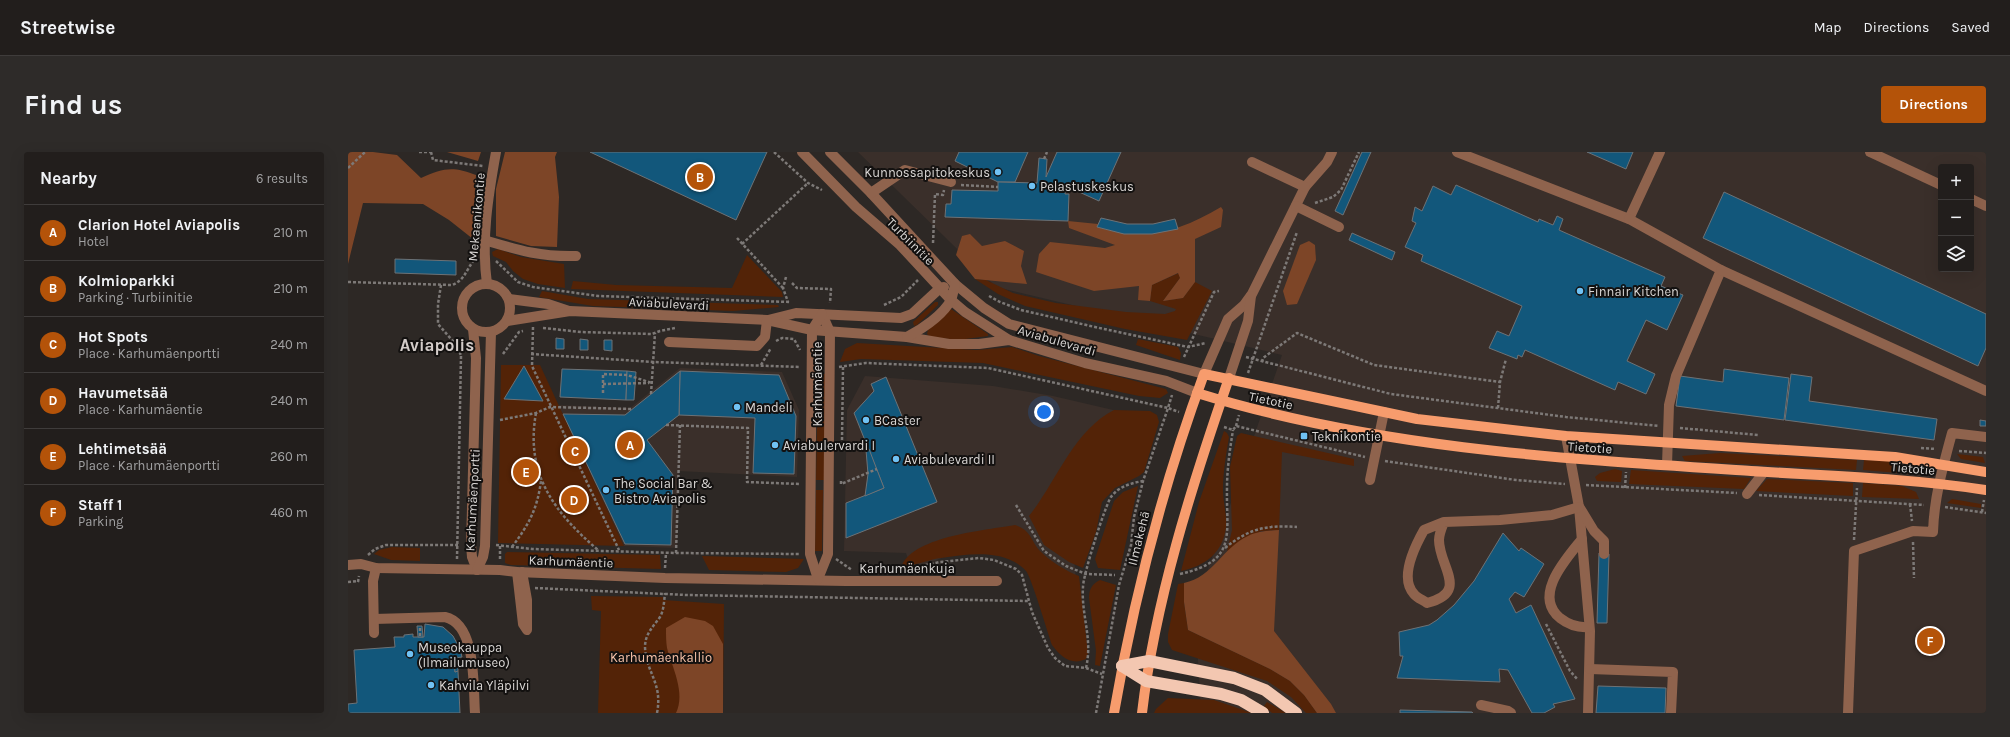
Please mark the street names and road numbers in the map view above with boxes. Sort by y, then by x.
street label: Mekaanikontie [465,172,488,262]
street label: Turbiinitie [884,215,938,268]
street label: Aviabulevardi [628,294,710,313]
street label: Aviabulevardi [1016,322,1098,359]
street label: Karhumäentie [810,341,825,426]
street label: Tietotie [1248,389,1295,413]
street label: Tietotie [1567,438,1613,457]
street label: Karhumäenportti [462,449,483,552]
street label: Tietotie [1890,459,1936,478]
street label: Ilmakehä [1124,509,1152,567]
street label: Karhumäentie [528,553,614,570]
street label: Karhumäenkuja [859,561,955,576]

